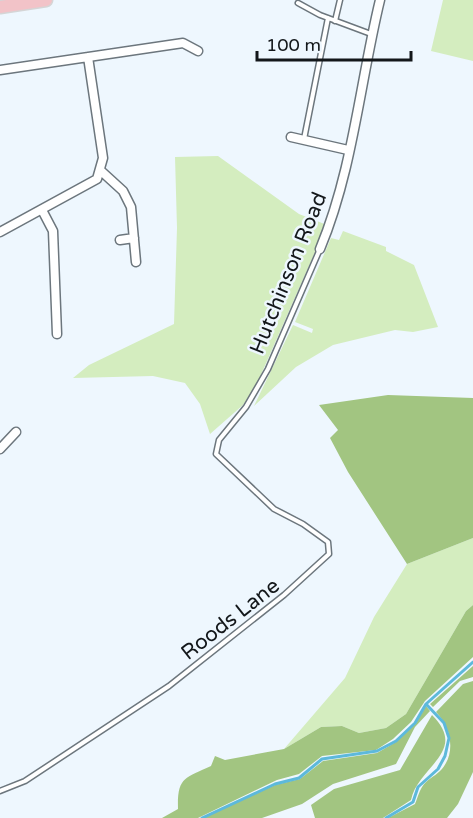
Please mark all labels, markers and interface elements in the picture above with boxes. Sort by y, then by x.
scale bar [257,24,412,62]
text: 100 m [266,34,321,56]
street label: Hutchinson Road [245,189,332,358]
street label: Roods Lane [176,573,285,666]

